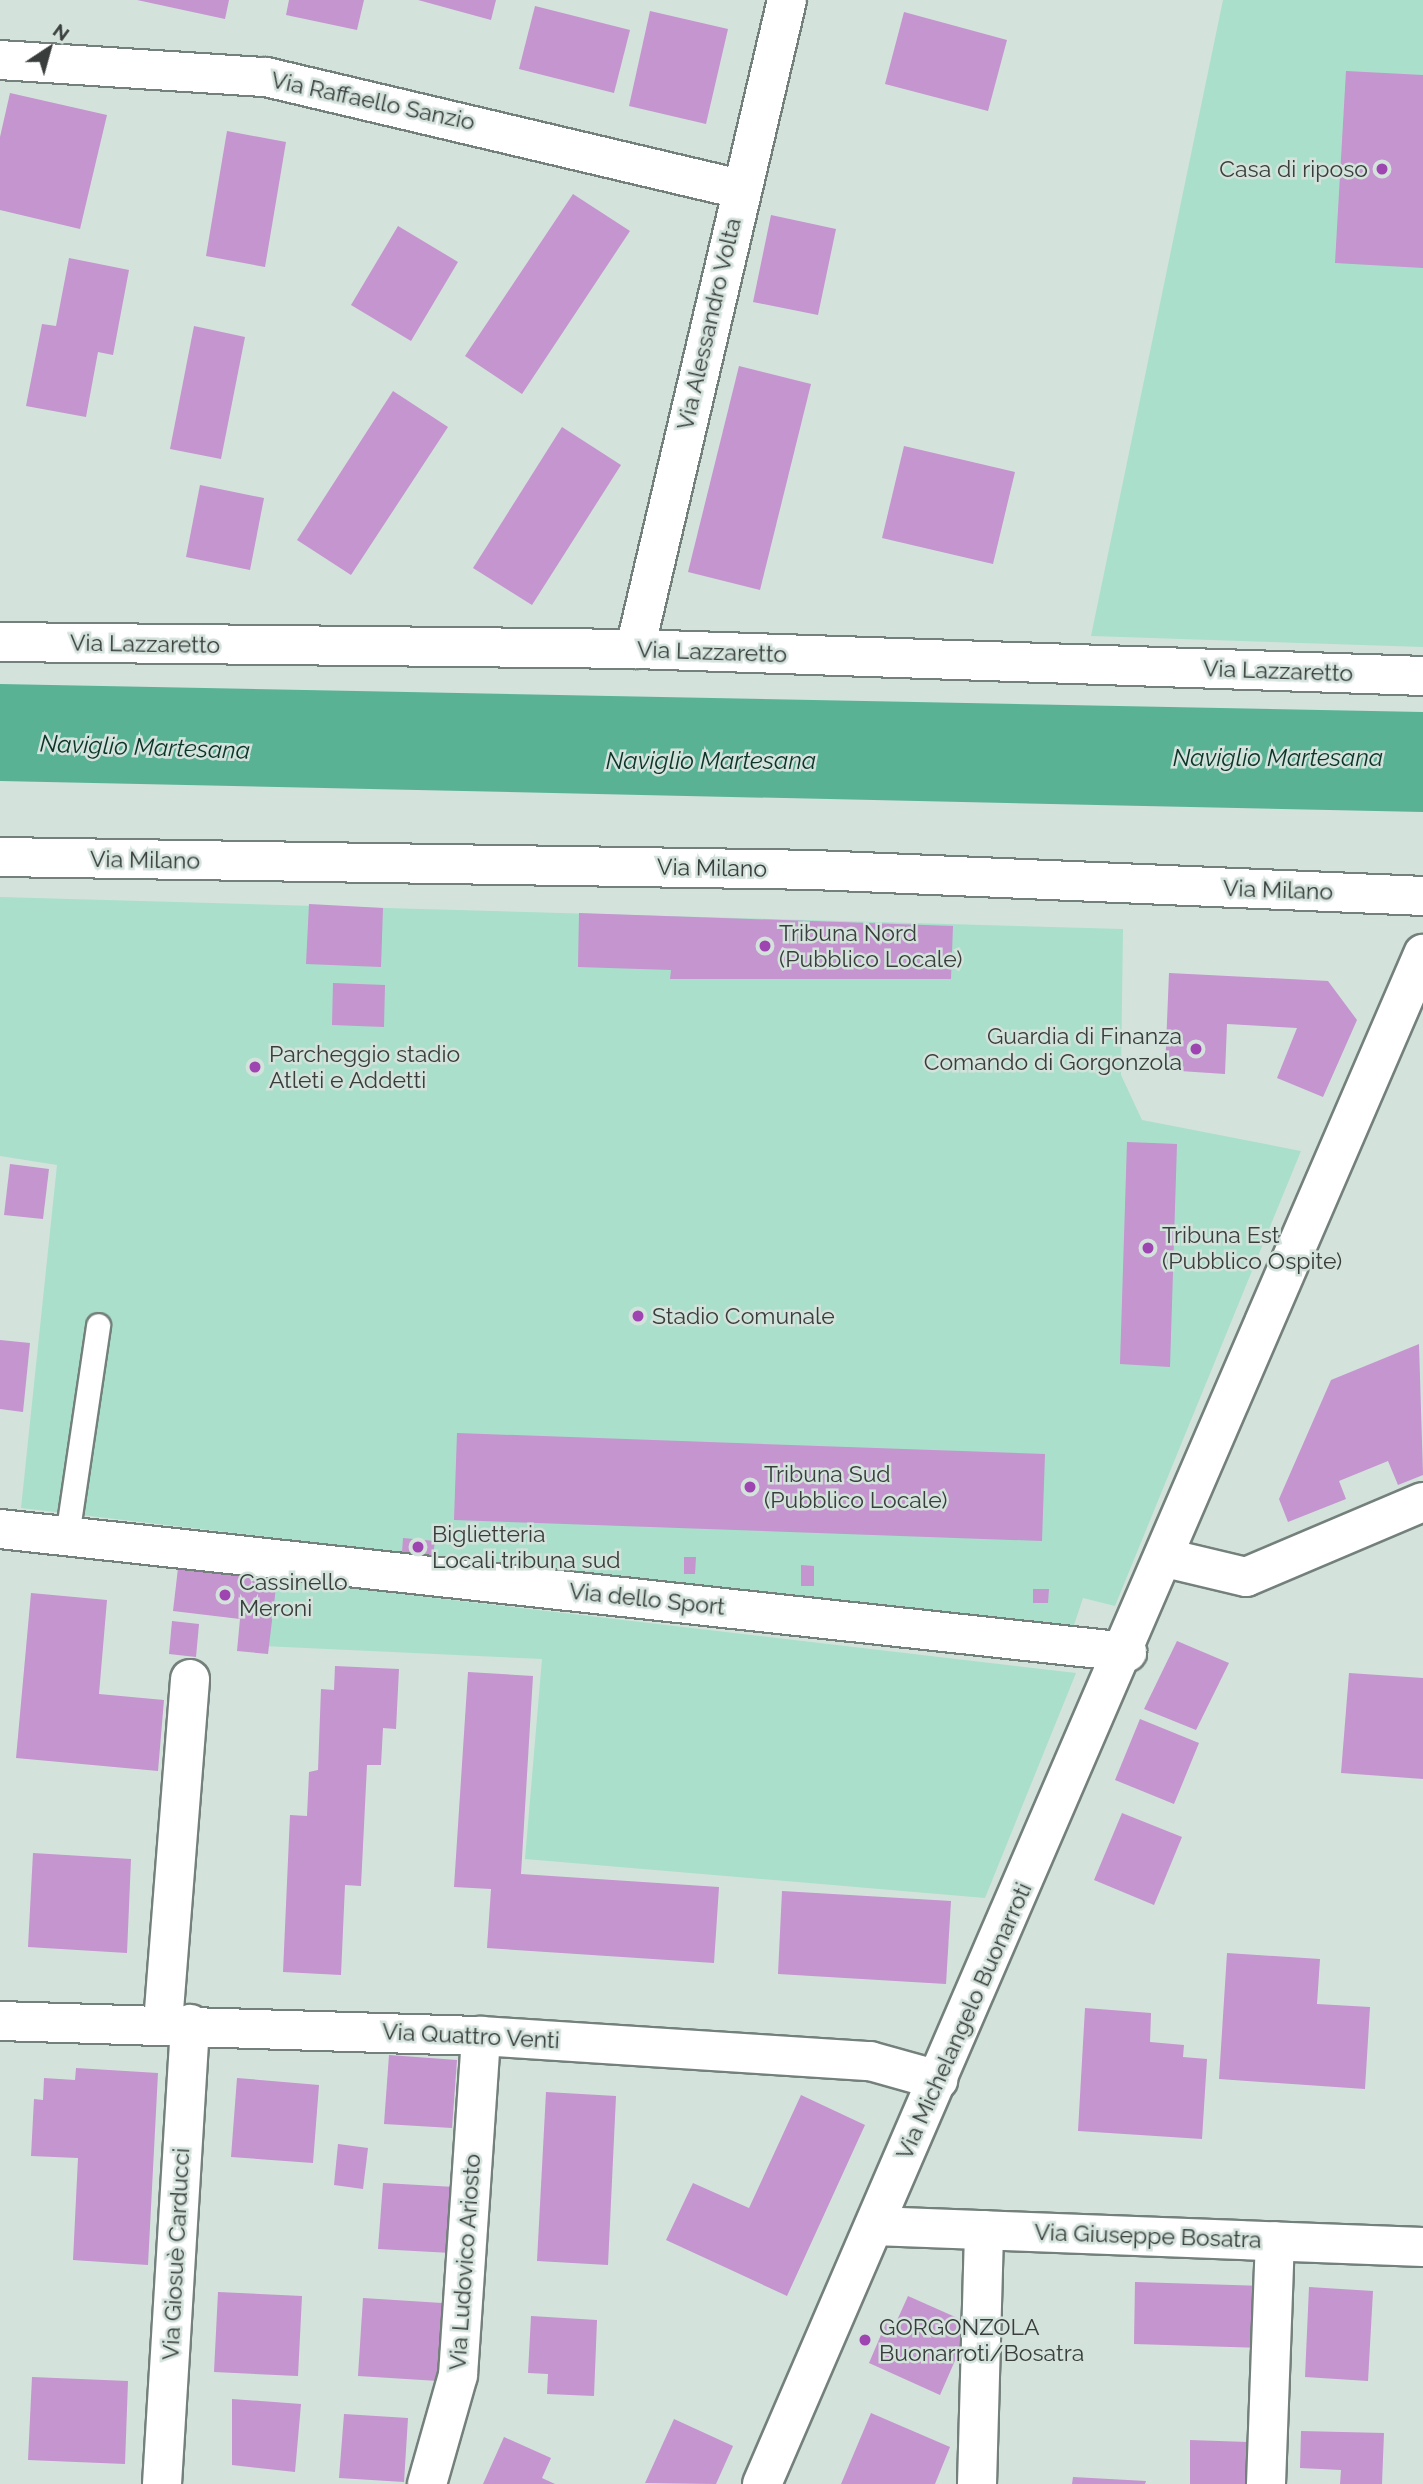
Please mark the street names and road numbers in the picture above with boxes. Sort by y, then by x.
street label: Via Raffaello Sanzio [269,66,477,136]
street label: Via Alessandro Volta [671,215,747,433]
street label: Via Lazzaretto [70,629,220,659]
street label: Via Lazzaretto [636,636,788,668]
street label: Via Lazzaretto [1202,655,1354,687]
street label: Via Milano [90,845,200,875]
street label: Via Milano [657,853,767,883]
street label: Via Milano [1223,874,1333,906]
street label: Via dello Sport [568,1577,726,1621]
street label: Via Michelangelo Buonarroti [890,1878,1038,2164]
street label: Via Quattro Venti [381,2018,561,2054]
street label: Via Giosuè Carducci [157,2147,195,2361]
street label: Via Ludovico Ariosto [444,2153,486,2371]
street label: Via Giuseppe Bosatra [1034,2218,1262,2254]

